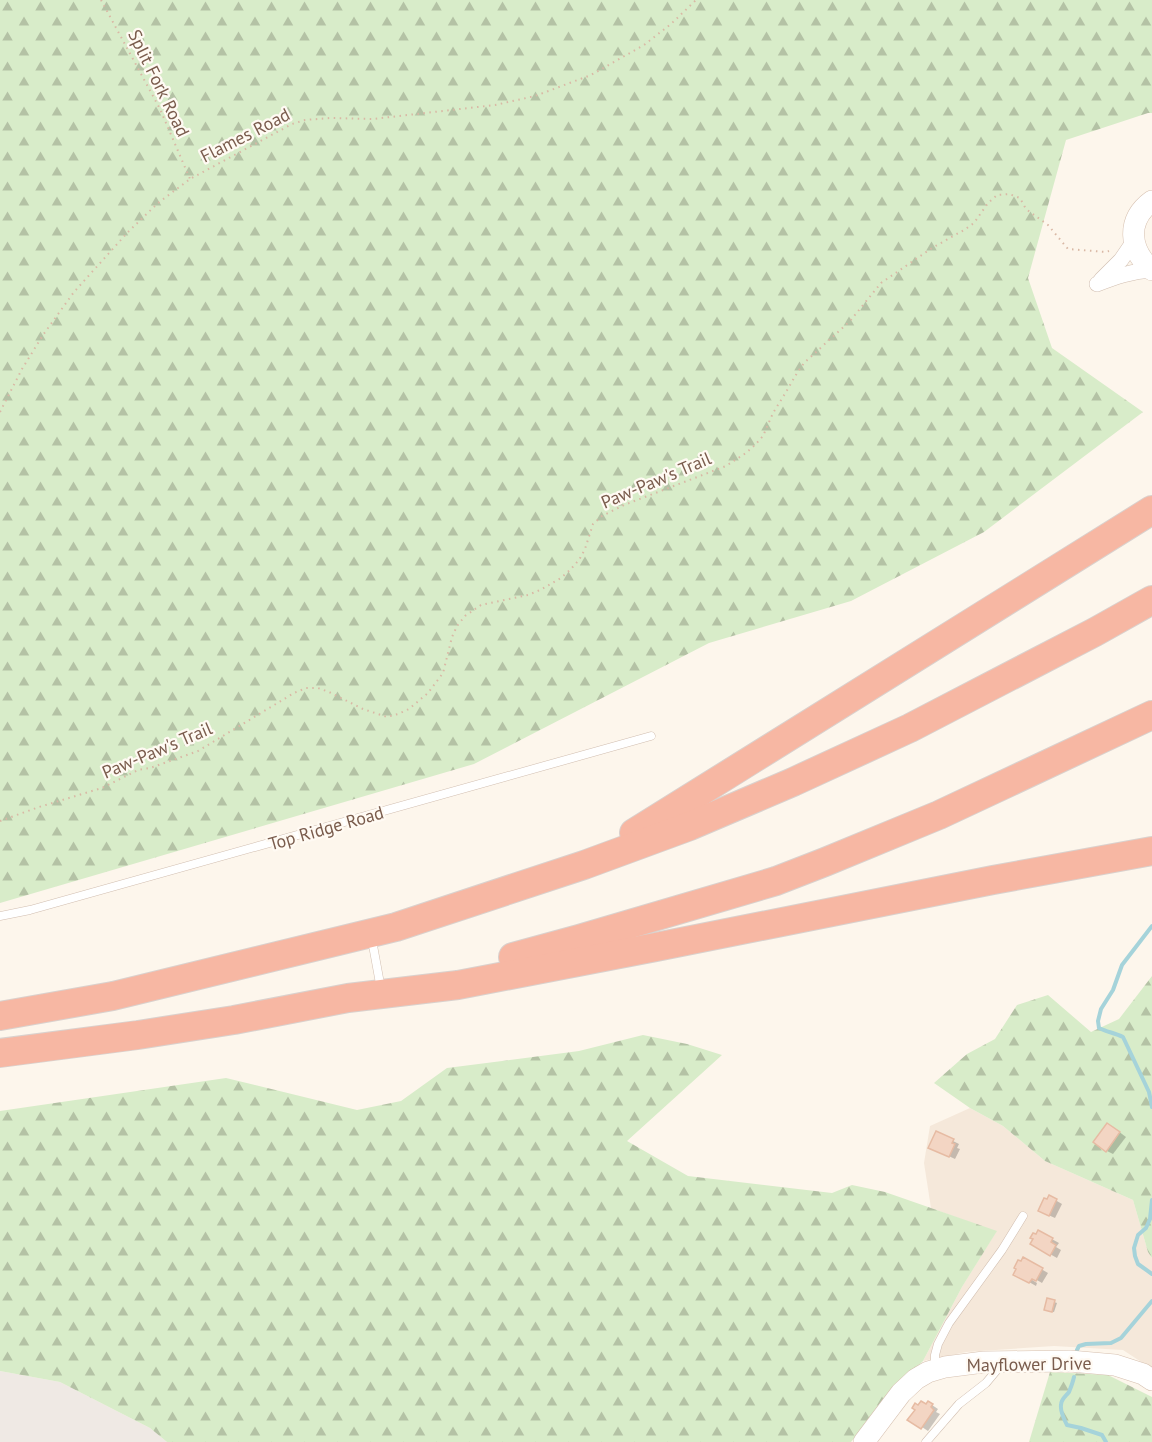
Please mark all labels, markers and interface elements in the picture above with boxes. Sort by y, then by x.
street label: Split Fork Road [123,26,195,140]
street label: Flames Road [196,103,294,167]
street label: Paw-Paw's Trail [597,446,715,514]
street label: Paw-Paw's Trail [98,716,216,784]
street label: Top Ridge Road [266,801,386,855]
street label: Mayflower Drive [966,1351,1092,1377]

